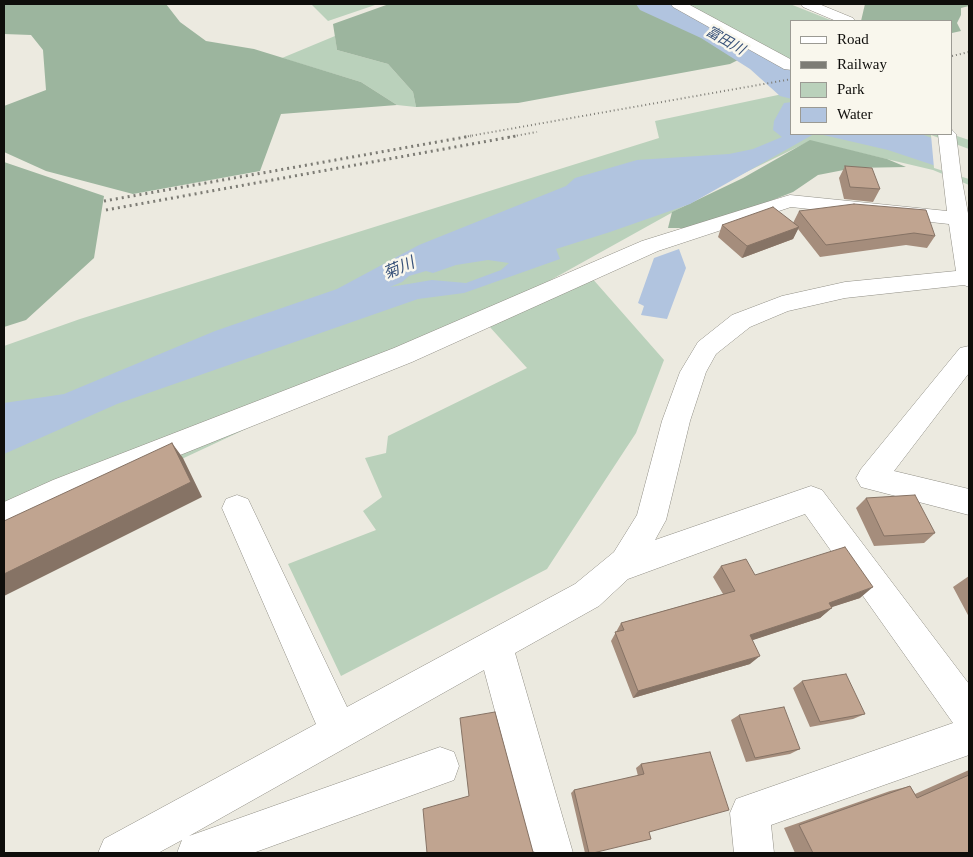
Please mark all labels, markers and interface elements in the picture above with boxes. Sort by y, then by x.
legend [790,20,953,135]
water label: 富田川 [703,23,747,59]
text: Road [837,31,869,47]
text: Railway [837,56,887,72]
text: Park [837,81,865,97]
text: Water [837,106,872,122]
water label: 菊川 [381,254,417,284]

